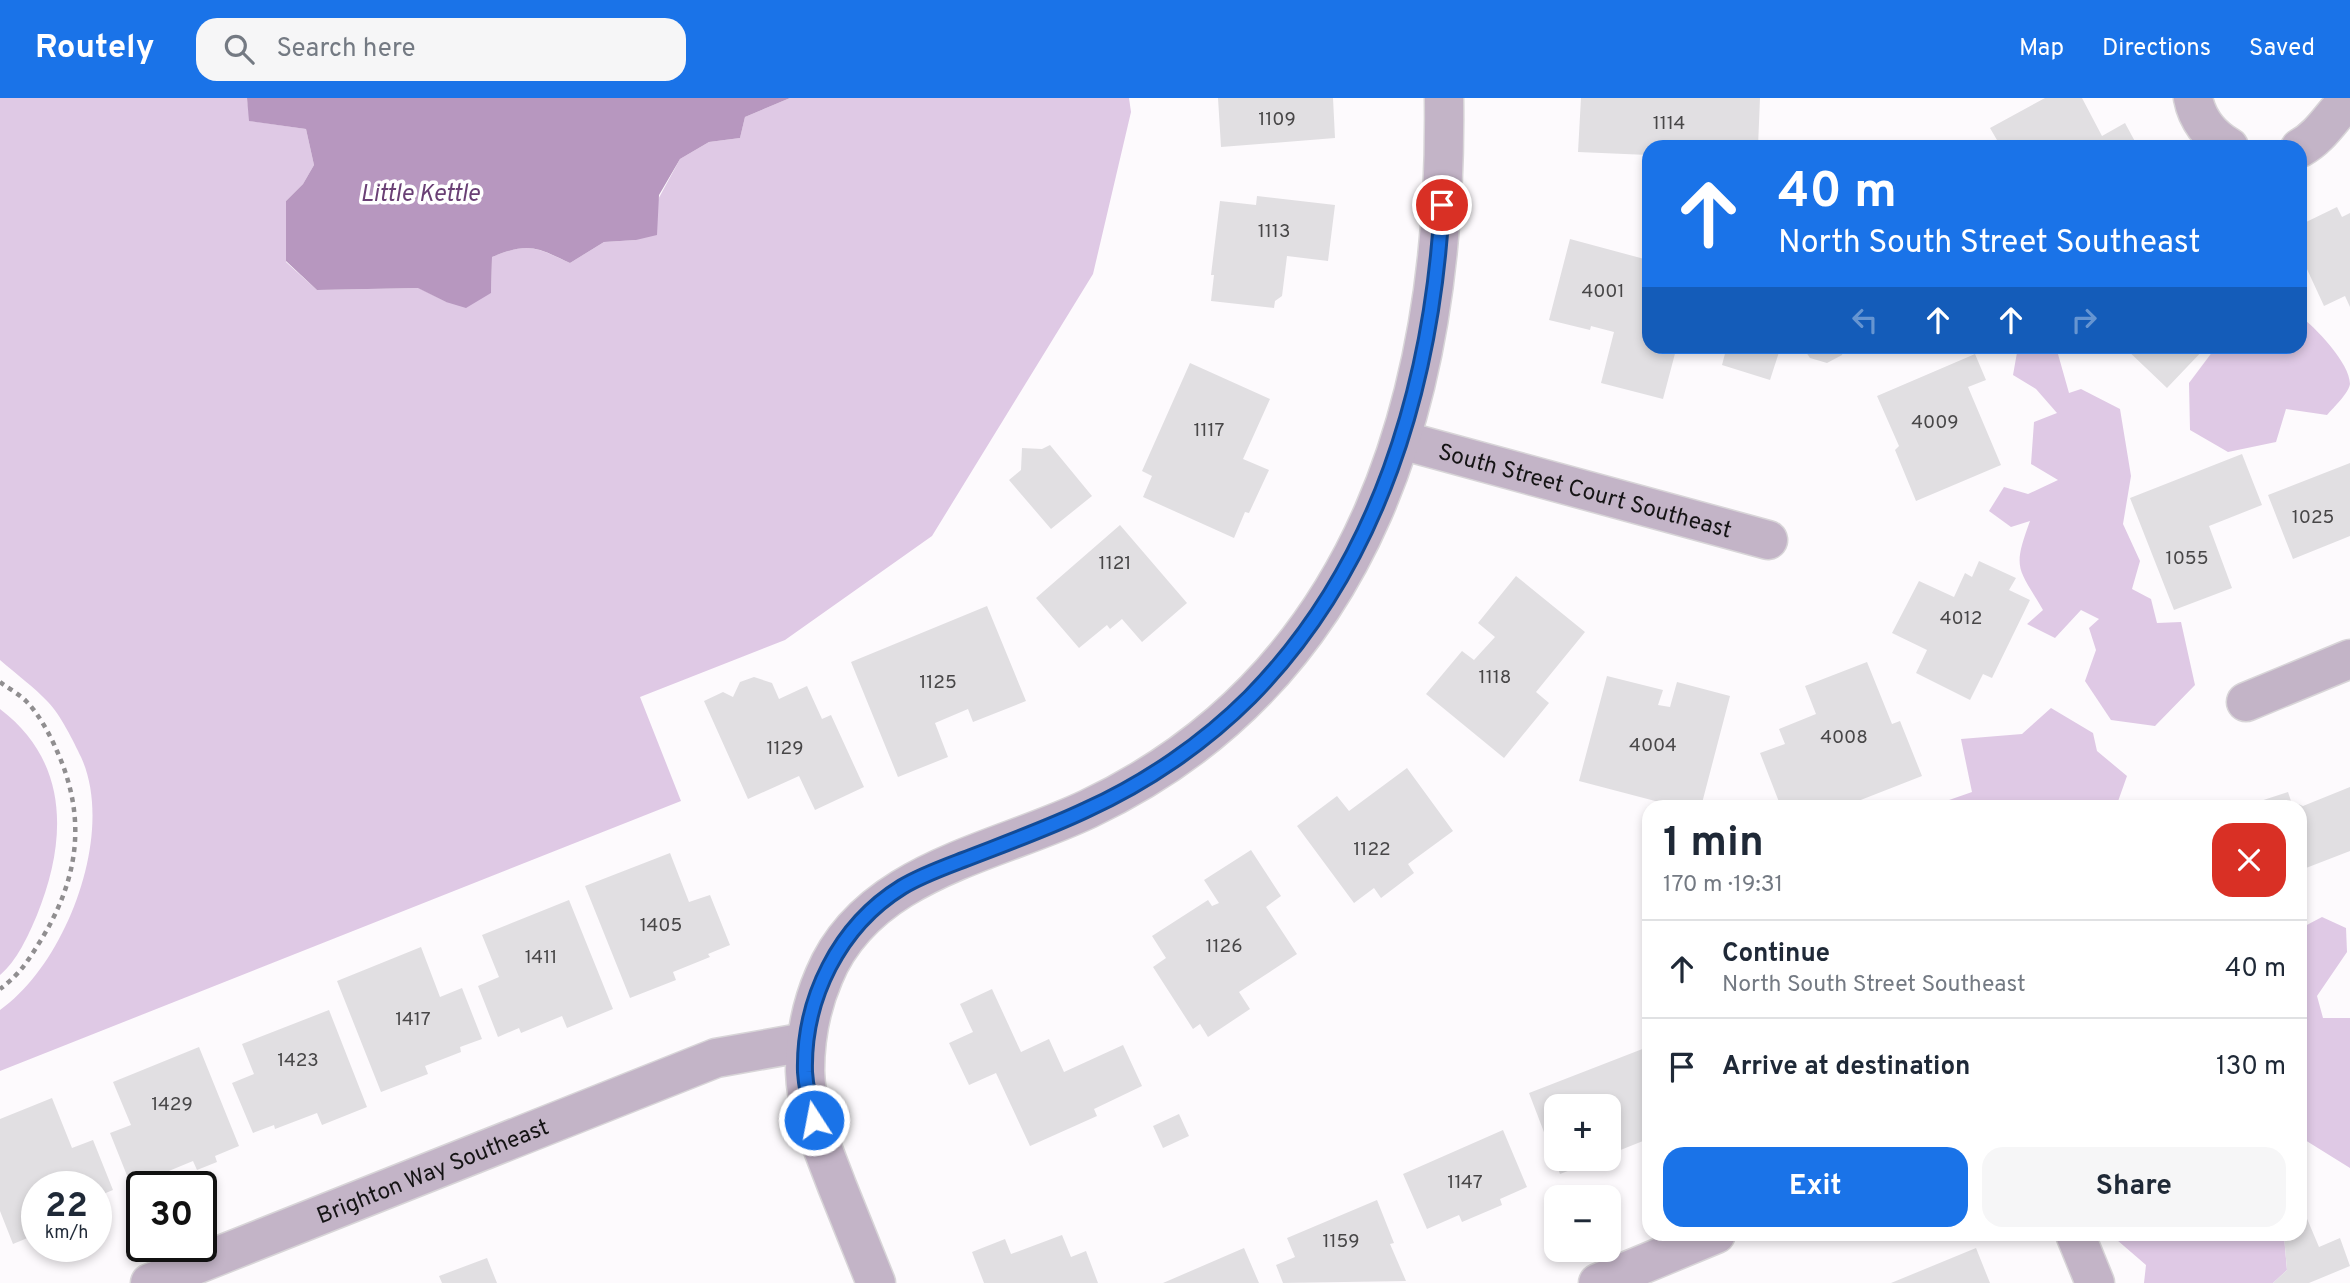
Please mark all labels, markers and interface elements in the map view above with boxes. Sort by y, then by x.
search box [196,18,686,81]
text: Routely [35,28,154,70]
icon: search [220,30,258,68]
text: Search here [276,33,415,66]
text: Map [2019,34,2064,64]
text: Directions [2102,34,2211,64]
text: Saved [2249,34,2315,64]
house number: 1109 [1258,108,1296,132]
house number: 1114 [1653,112,1685,136]
text: 40 m [1778,163,1897,225]
icon: ahead [1663,168,1754,259]
pin [1412,175,1472,235]
water label: Little Kettle [360,180,480,210]
icon: arrive [1423,186,1461,224]
house number: 1113 [1258,220,1290,244]
text: North South Street Southeast [1778,224,2201,264]
house number: 4001 [1581,280,1625,304]
icon: left [1846,301,1884,339]
icon: ahead [1919,301,1957,339]
icon: ahead [1992,301,2030,339]
icon: right [2065,301,2103,339]
house number: 4009 [1911,411,1959,435]
house number: 1117 [1193,419,1225,443]
street label: South Street Court Southeast [1435,439,1735,546]
house number: 1025 [2292,506,2334,530]
house number: 1055 [2166,547,2208,571]
house number: 1121 [1099,552,1131,576]
house number: 4012 [1940,607,1982,631]
house number: 1118 [1479,666,1511,690]
house number: 1125 [919,671,957,695]
house number: 4008 [1820,726,1868,750]
house number: 4004 [1629,734,1677,758]
house number: 1129 [766,737,804,761]
text: 1 min [1663,818,1764,871]
button: close [2212,823,2286,897]
house number: 1122 [1353,838,1391,862]
text: 170 m · 19:31 [1663,871,1783,900]
house number: 1405 [640,914,682,938]
house number: 1126 [1205,935,1243,959]
text: Continue [1722,938,1830,971]
house number: 1411 [525,946,557,970]
icon: ahead [1663,950,1701,988]
text: 40 m [2225,953,2286,986]
text: North South Street Southeast [1722,971,2026,1000]
house number: 1417 [395,1008,431,1032]
icon: arrive [1663,1048,1701,1086]
house number: 1423 [277,1049,319,1073]
text: Arrive at destination [1722,1051,1970,1084]
text: 130 m [2216,1051,2286,1084]
position arrow [777,1083,851,1157]
house number: 1429 [151,1093,193,1117]
map controls [1544,1094,1621,1262]
button: + [1544,1094,1621,1171]
street label: Brighton Way Southeast [313,1114,554,1232]
button: Exit [1663,1147,1968,1227]
button: Share [1982,1147,2286,1227]
speed limit sign: 30 [126,1171,217,1262]
house number: 1147 [1447,1171,1483,1195]
text: 22 [45,1185,88,1229]
button: − [1544,1185,1621,1262]
text: km/h [45,1222,88,1245]
house number: 1159 [1322,1230,1360,1254]

